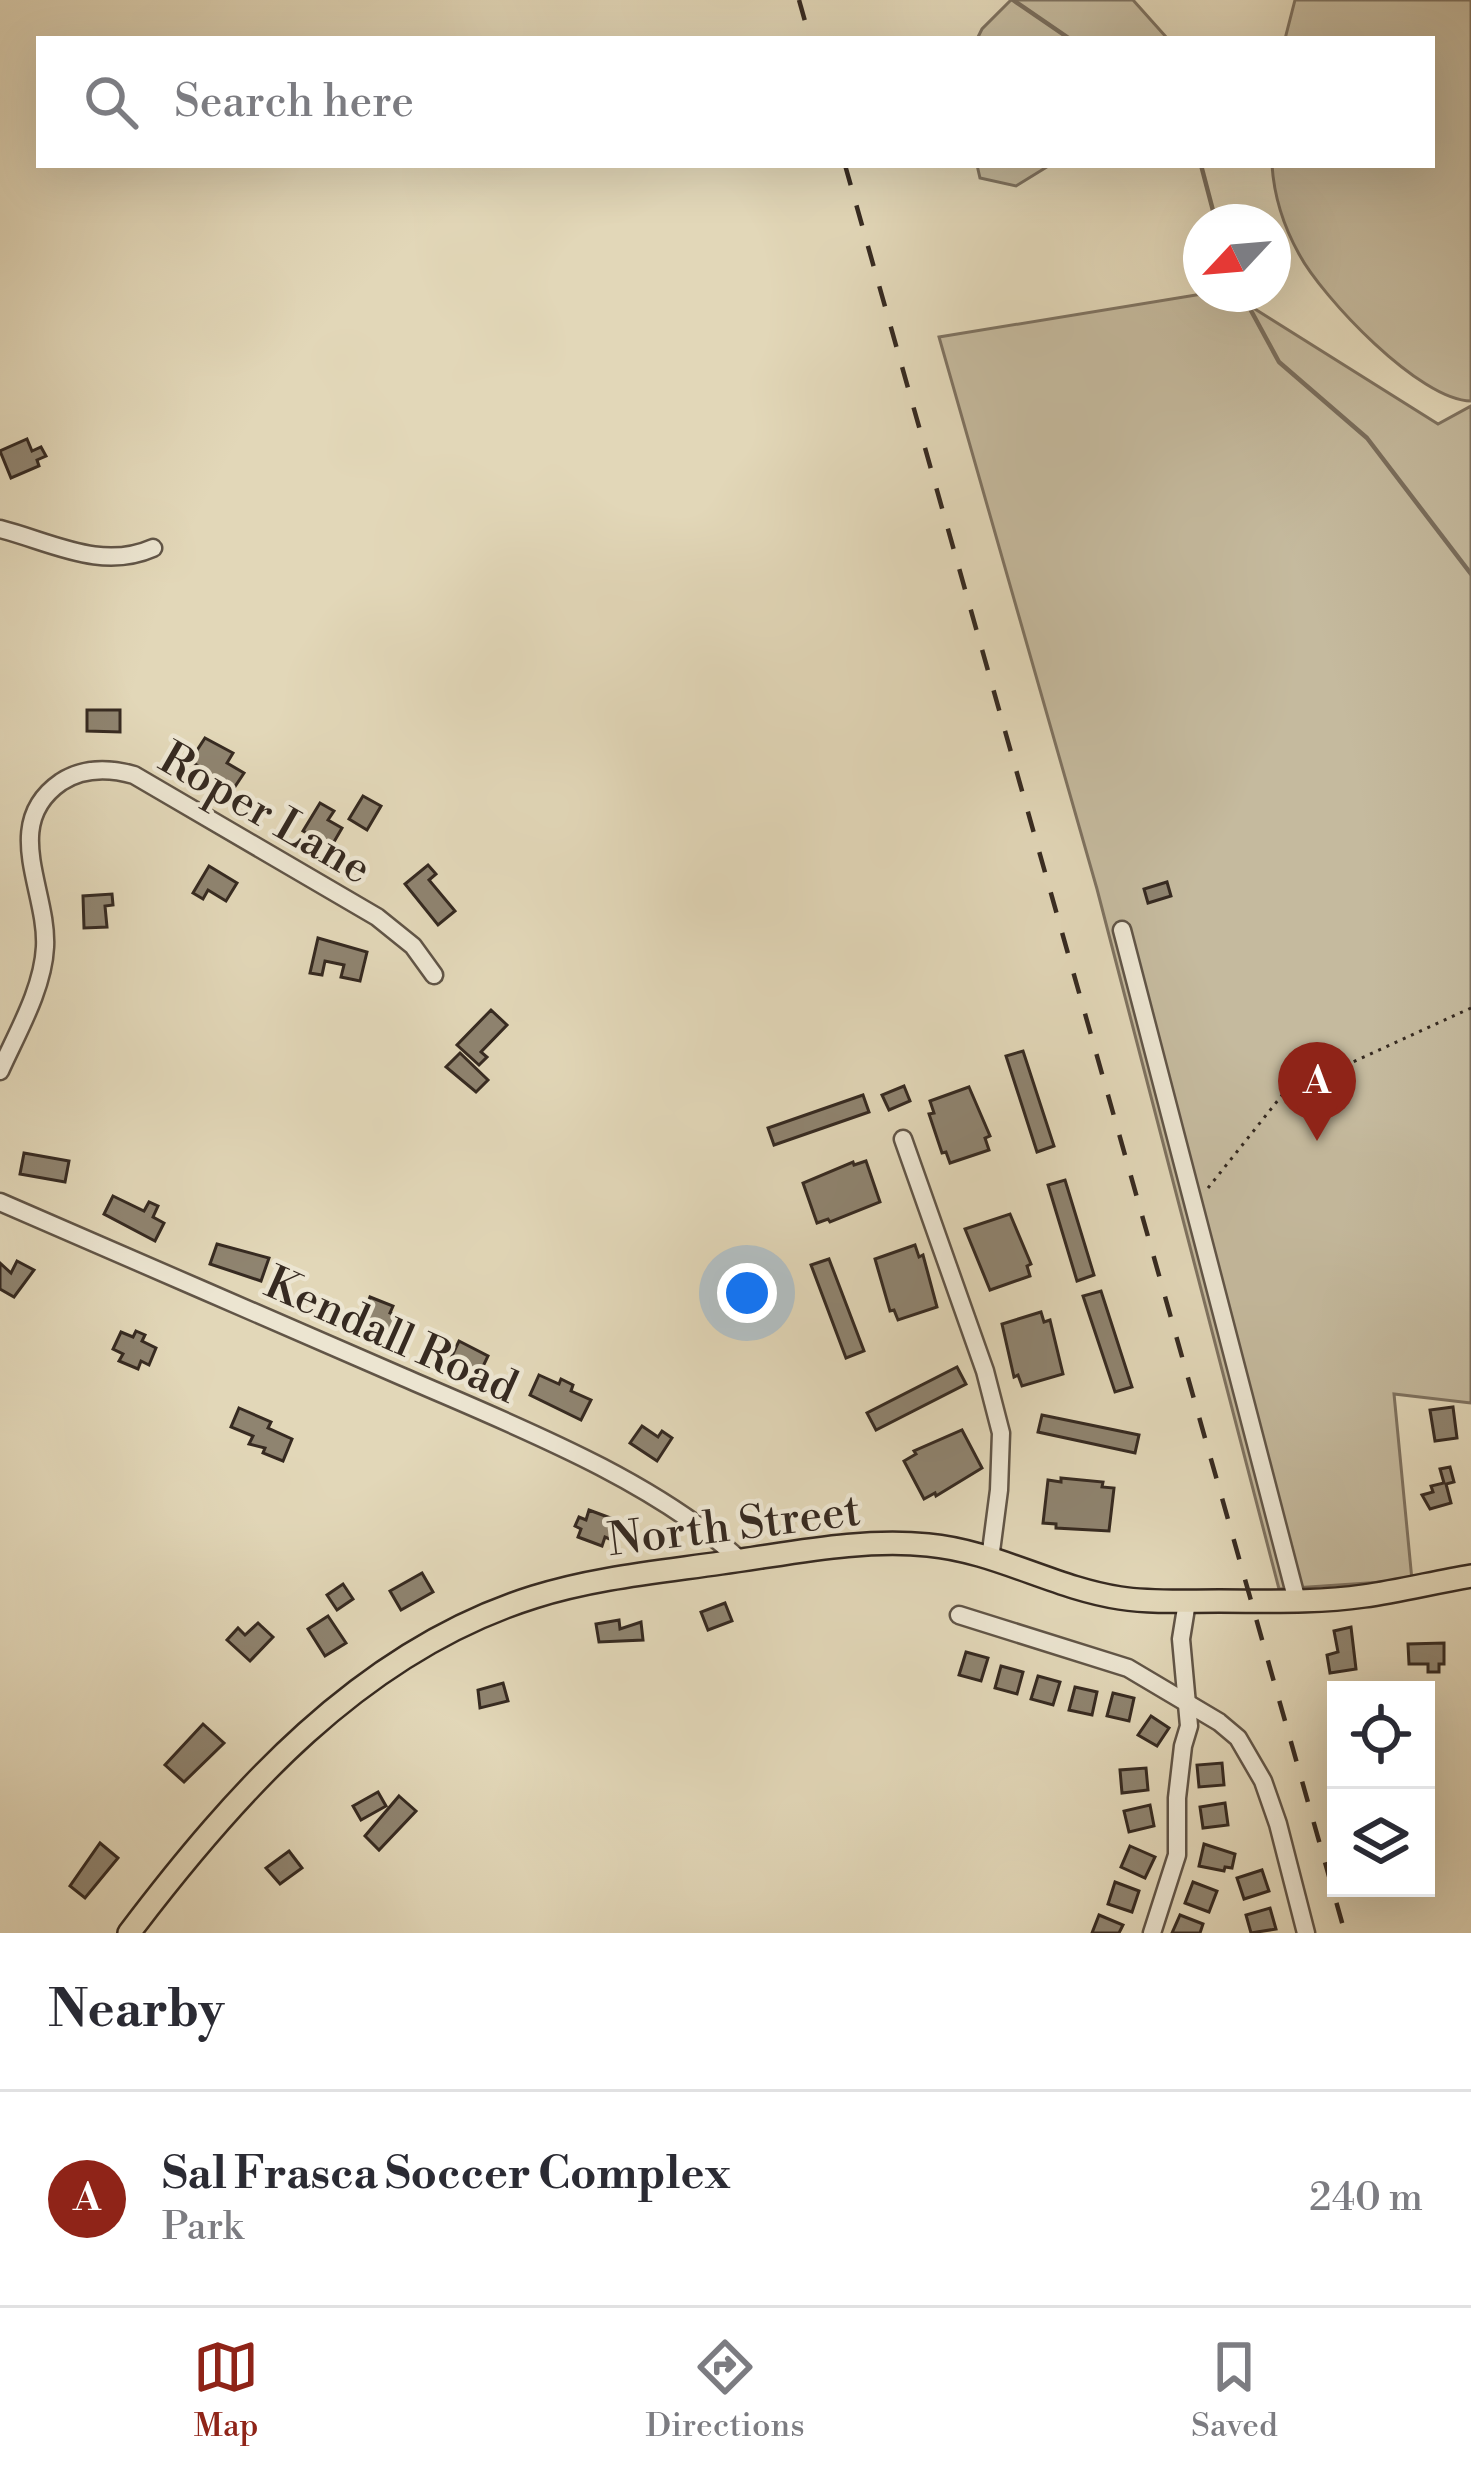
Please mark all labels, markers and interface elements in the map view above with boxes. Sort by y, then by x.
search box [36,36,1435,168]
icon: search [78,69,144,135]
text: Search here [174,74,414,131]
north arrow [1183,204,1291,312]
street label: Roper Lane [148,731,381,898]
pin: A [1278,1042,1356,1141]
street label: Kendall Road [256,1255,527,1418]
your location [717,1263,777,1323]
street label: North Street [605,1483,864,1570]
map controls [1327,1681,1435,1897]
button: locate [1327,1681,1435,1789]
button: layers [1327,1789,1435,1897]
text: Nearby [48,1979,224,2043]
text: Sal Frasca Soccer Complex [162,2146,730,2203]
text: A [73,2174,101,2223]
text: 240 m [1309,2174,1423,2223]
text: Park [162,2203,243,2252]
tab: Map [193,2334,259,2447]
tab: Directions [646,2334,805,2447]
tab: Saved [1191,2334,1278,2447]

